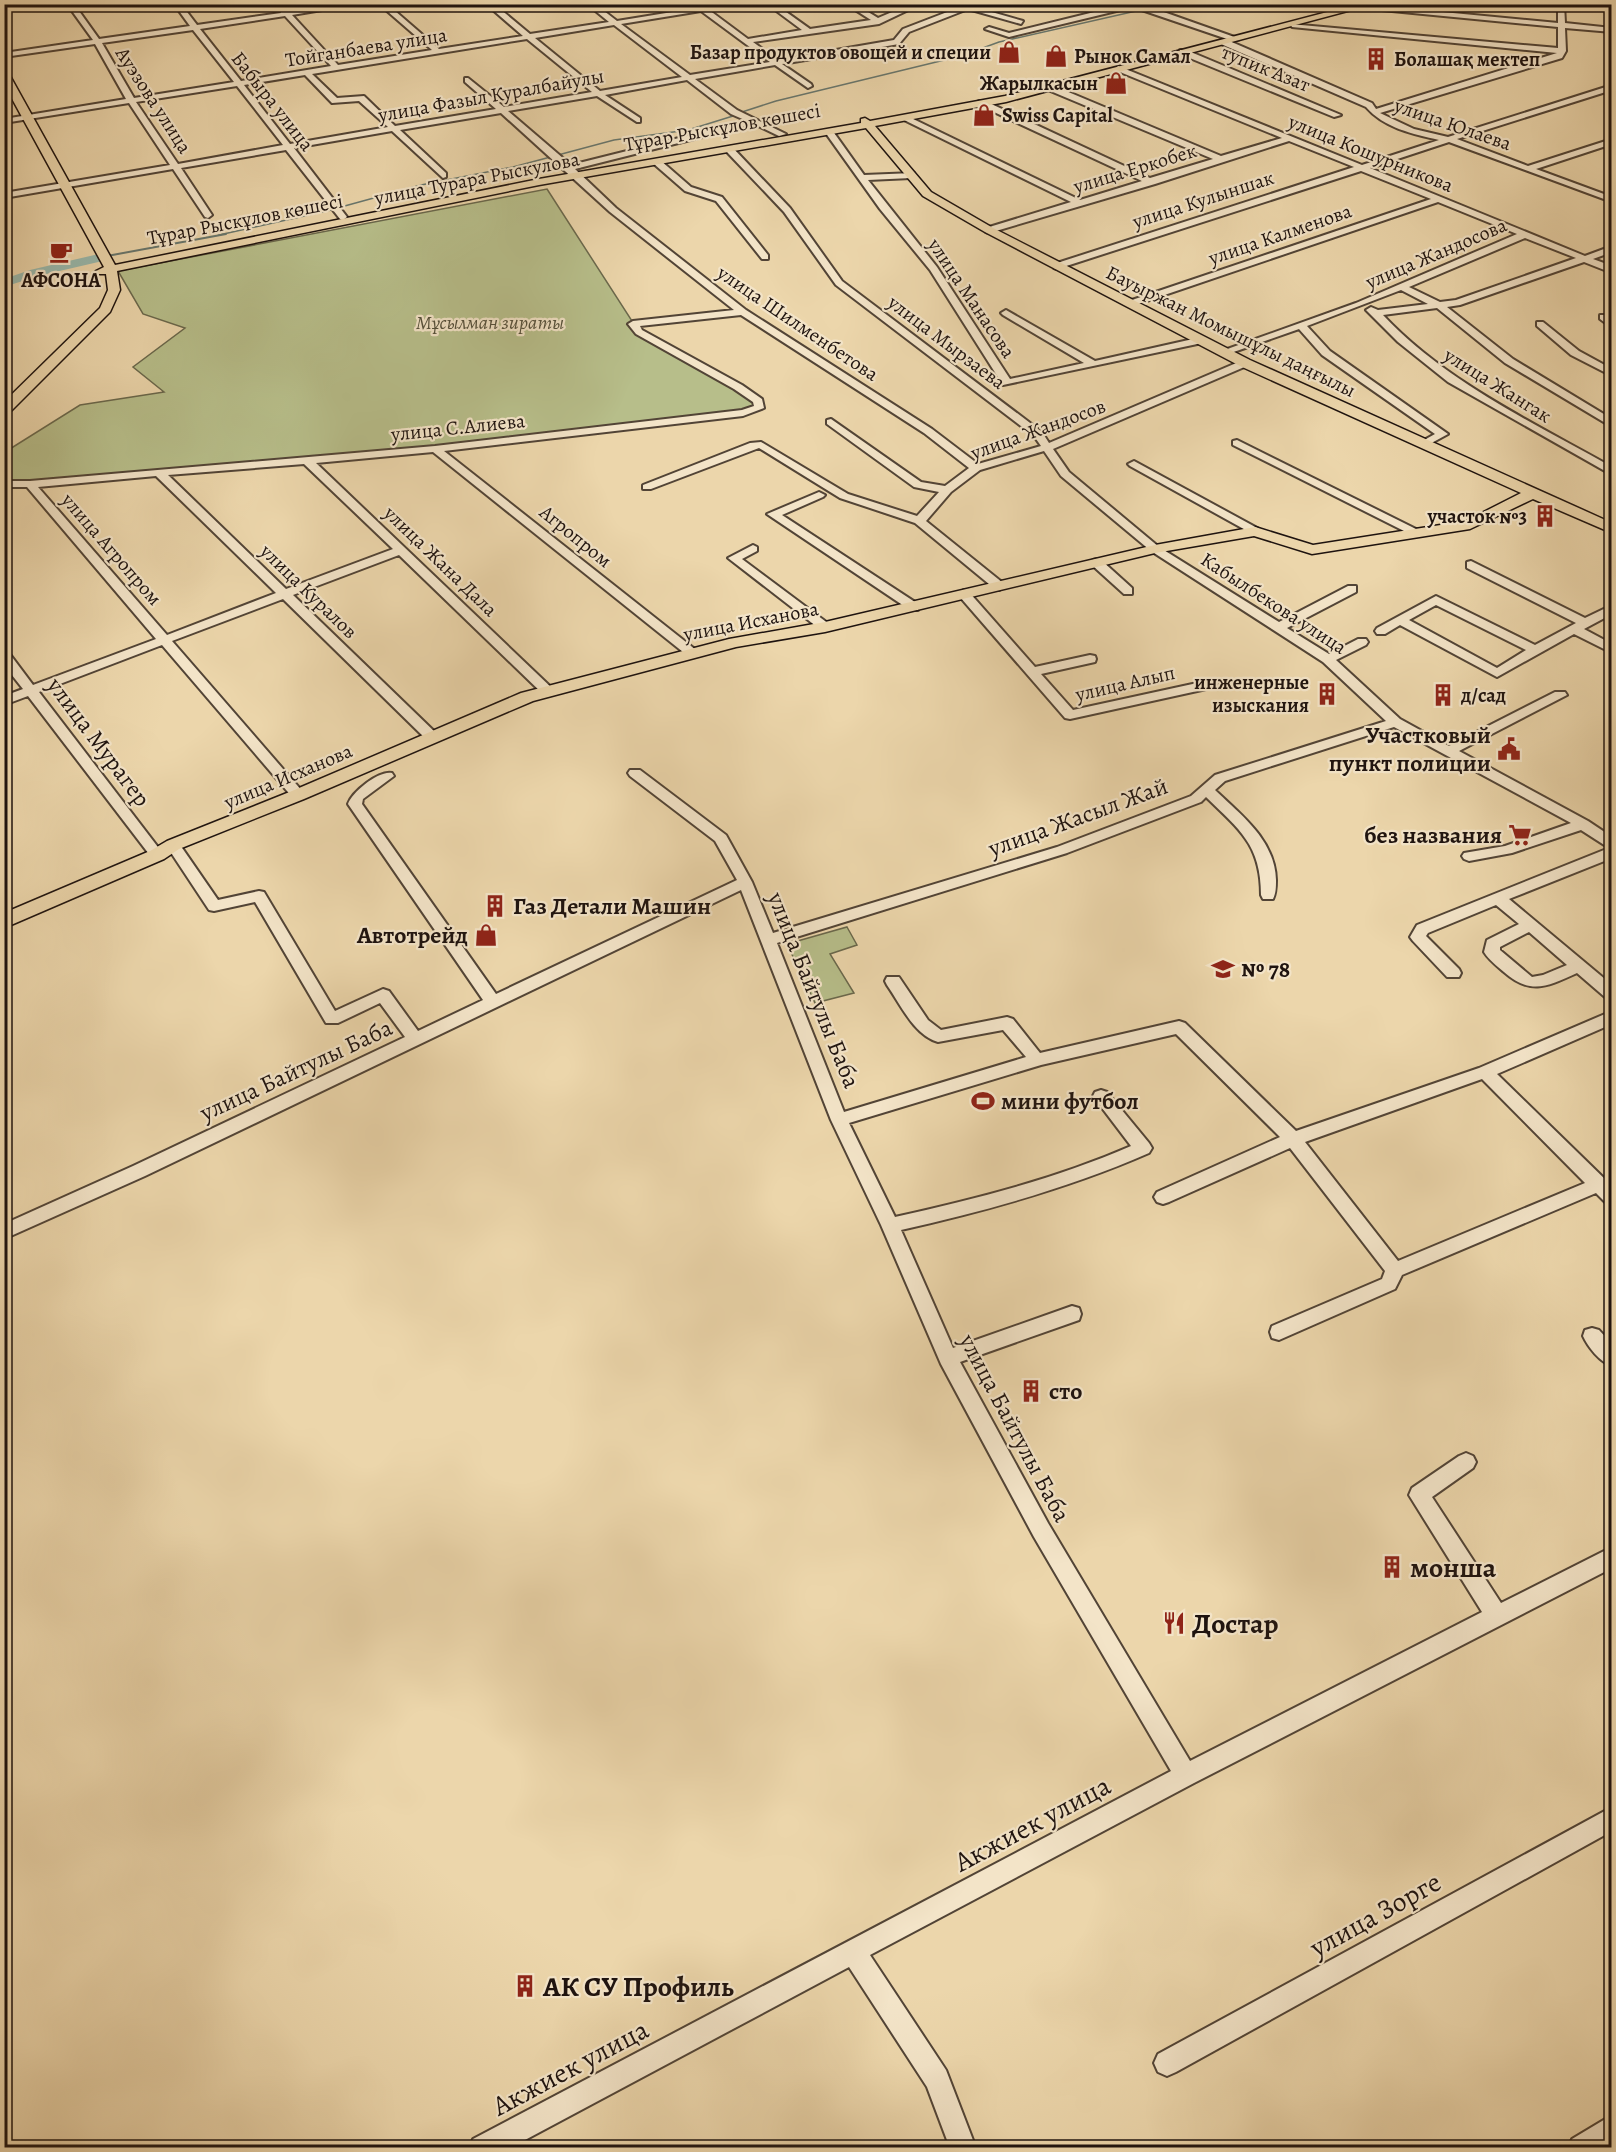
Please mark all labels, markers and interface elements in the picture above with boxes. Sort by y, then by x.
street label: Тойганбаева улица [283,21,450,74]
street label: тупик Азат [1217,38,1314,99]
place label: Базар продуктов овощей и специи [690,39,991,66]
shop icon: Базар продуктов овощей и специи [996,39,1022,65]
street label: Ауэзова улица [109,41,199,159]
shop icon: Рынок Самал [1043,43,1069,69]
place label: Рынок Самал [1074,43,1191,70]
street label: Бабыра улица [225,46,321,157]
building icon: Болашақ мектеп [1363,46,1389,72]
place label: Болашақ мектеп [1394,46,1540,73]
street label: улица Фазыл Куралбайулы [375,62,606,129]
place label: Жарылкасын [980,70,1098,97]
shop icon: Жарылкасын [1103,70,1129,96]
street label: улица Юлаева [1390,92,1516,157]
street label: Тұрар Рыскұлов көшесі [622,97,822,158]
shop icon: Swiss Capital [971,102,997,128]
place label: Swiss Capital [1002,102,1114,129]
street label: улица Кошурникова [1284,108,1458,199]
street label: улица Еркобек [1069,137,1200,200]
street label: улица Турара Рыскулова [371,145,583,212]
street label: улица Кулыншак [1128,164,1277,235]
street label: Тұрар Рыскұлов көшесі [145,187,345,252]
street label: улица Калменова [1204,197,1356,272]
street label: улица Жандосова [1360,211,1512,296]
street label: улица Манасова [921,232,1022,364]
cafe icon: АФСОНА [48,239,74,265]
street label: улица Шилменбетова [711,259,884,388]
street label: Бауыржан Момышұлы даңғылы [1101,259,1360,404]
place label: АФСОНА [20,267,101,294]
street label: улица Мырзаева [881,289,1012,396]
park label: Мұсылман зираты [416,309,564,336]
street label: улица Жангак [1438,341,1557,429]
street label: улица Жандосов [966,393,1109,467]
street label: улица С.Алиева [389,407,527,448]
street label: улица Агропром [55,487,168,611]
street label: Агропром [533,498,617,574]
street label: улица Жана Дала [377,499,504,623]
place label: участок №3 [1427,503,1527,530]
building icon: участок №3 [1532,503,1558,529]
street label: улица Куралов [253,537,363,645]
street label: Кабылбекова улица [1195,546,1353,661]
street label: улица Исханова [680,595,822,648]
street label: улица Алып [1072,659,1178,708]
place label: инженерные изыскания [1194,669,1309,719]
street label: улица Мурагер [39,670,158,813]
building icon: инженерные изыскания [1314,681,1340,707]
building icon: д/сад [1430,682,1456,708]
place label: д/сад [1460,682,1506,709]
place label: Участковый пункт полиции [1329,719,1491,779]
public building icon: Участковый пункт полиции [1496,736,1522,762]
street label: улица Исханова [219,737,357,816]
street label: улица Жасыл Жай [983,770,1172,865]
place label: без названия [1364,819,1502,851]
supermarket icon: без названия [1507,822,1533,848]
street label: улица Байтулы Баба [760,886,868,1093]
place label: Газ Детали Машин [513,890,711,922]
building icon: Газ Детали Машин [482,893,508,919]
place label: Автотрейд [356,919,468,951]
shop icon: Автотрейд [473,922,499,948]
place label: № 78 [1241,953,1290,985]
school or university icon: № 78 [1210,956,1236,982]
street label: улица Байтулы Баба [194,1011,397,1129]
place label: мини футбол [1001,1085,1139,1117]
sports icon: мини футбол [970,1088,996,1114]
street label: улица Байтулы Баба [951,1327,1078,1528]
place label: сто [1049,1375,1082,1407]
building icon: сто [1018,1378,1044,1404]
place label: монша [1410,1549,1497,1587]
building icon: монша [1379,1554,1405,1580]
place label: Достар [1192,1605,1278,1643]
restaurant icon: Достар [1161,1610,1187,1636]
street label: Акжиек улица [947,1767,1117,1882]
street label: улица Зорге [1302,1863,1448,1967]
place label: АК СУ Профиль [542,1968,734,2006]
building icon: АК СУ Профиль [512,1973,538,1999]
street label: Акжиек улица [485,2011,655,2126]

